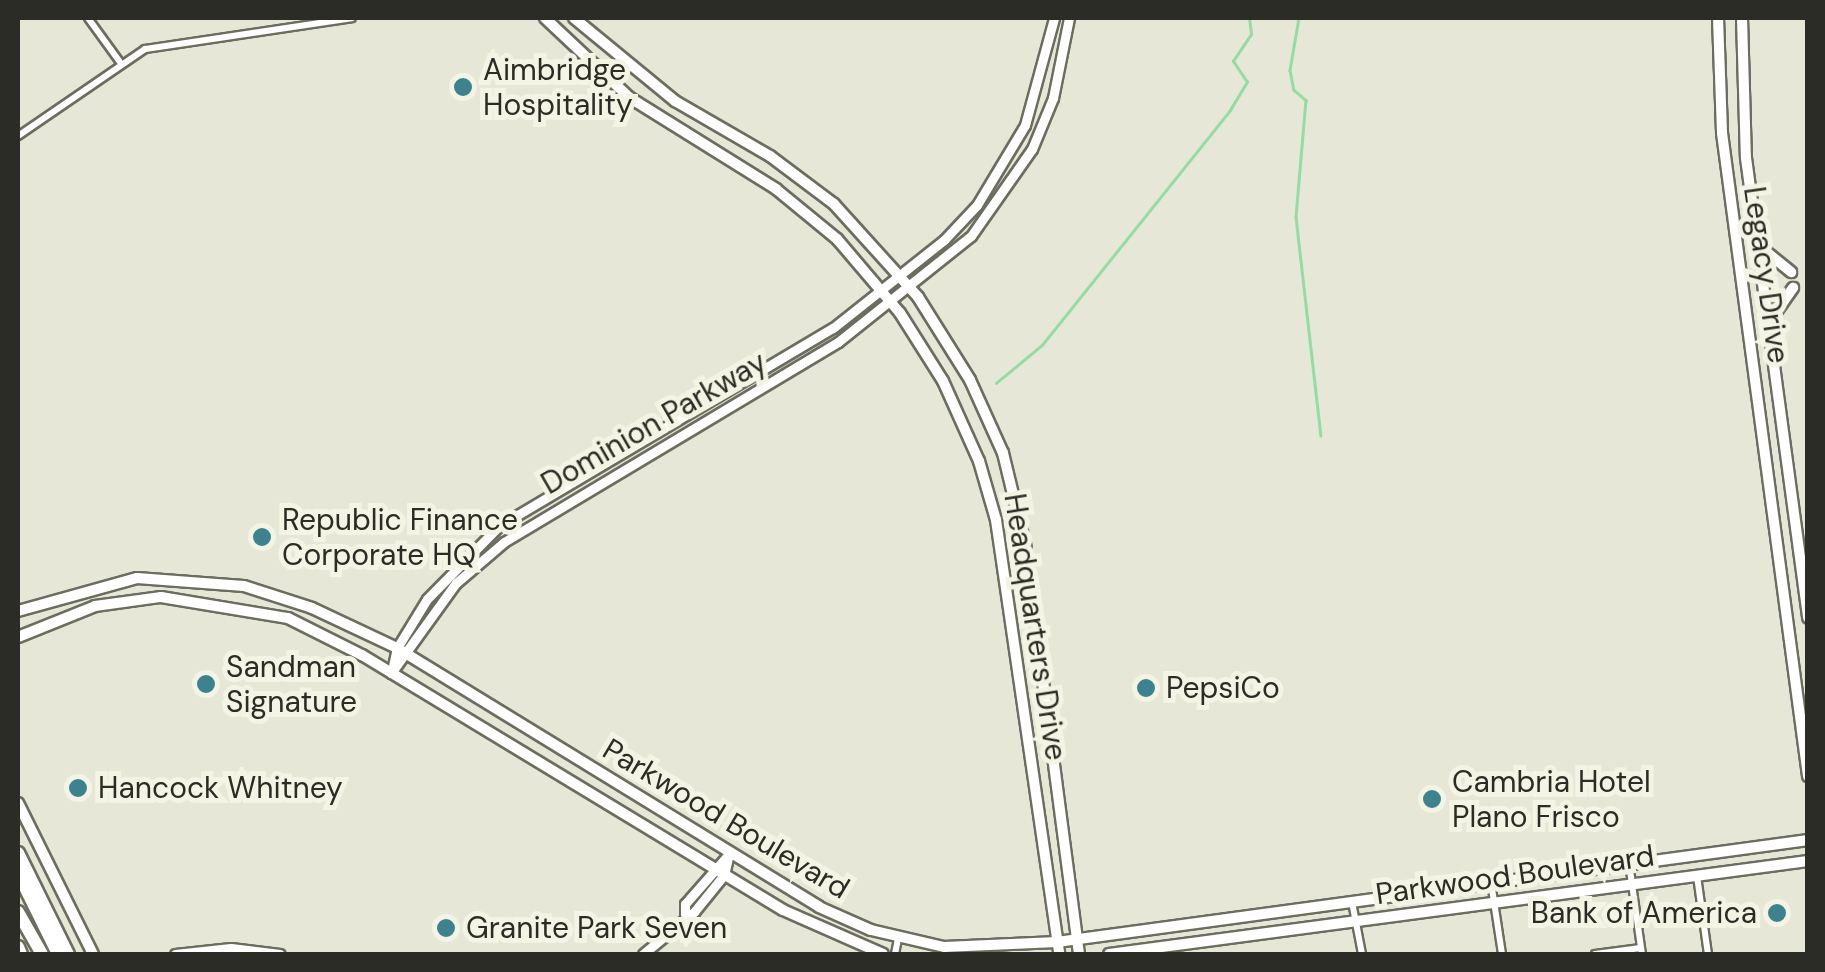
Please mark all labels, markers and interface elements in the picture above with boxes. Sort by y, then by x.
place label: Aimbridge Hospitality [483,52,633,122]
marker: Aimbridge Hospitality [452,76,474,98]
street label: Legacy Drive [1736,184,1796,366]
street label: Dominion Parkway [535,344,773,502]
street label: Headquarters Drive [996,491,1074,763]
place label: Republic Finance Corporate HQ [282,502,518,572]
marker: Republic Finance Corporate HQ [251,526,273,548]
place label: Sandman Signature [226,649,357,720]
place label: PepsiCo [1166,670,1280,706]
marker: Sandman Signature [195,673,217,695]
marker: PepsiCo [1135,677,1157,699]
street label: Parkwood Boulevard [596,731,856,907]
place label: Cambria Hotel Plano Frisco [1452,764,1651,834]
place label: Hancock Whitney [98,770,343,806]
marker: Hancock Whitney [67,777,89,799]
marker: Cambria Hotel Plano Frisco [1421,788,1443,810]
street label: Parkwood Boulevard [1373,838,1657,912]
place label: Bank of America [1531,895,1757,931]
marker: Bank of America [1766,902,1788,924]
place label: Granite Park Seven [466,910,727,946]
marker: Granite Park Seven [435,917,457,939]

